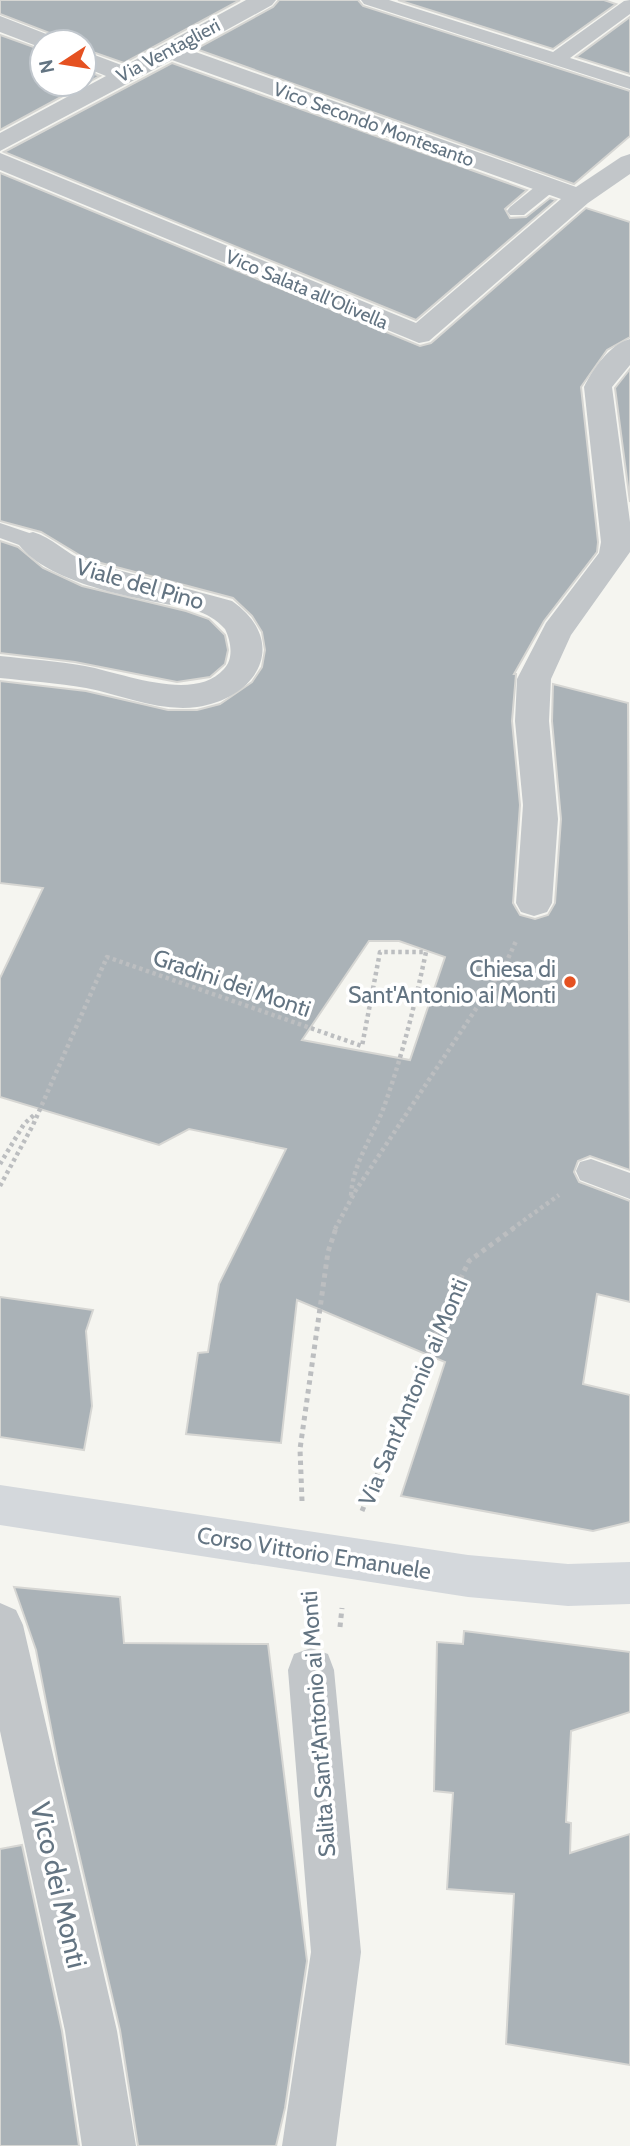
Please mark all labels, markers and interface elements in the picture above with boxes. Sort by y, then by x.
street label: Via Ventaglieri [113,14,224,87]
north arrow [28,28,98,98]
text: N [34,57,60,75]
street label: Vico Secondo Montesanto [270,77,477,171]
street label: Vico Salata all'Olivella [222,245,392,334]
street label: Viale del Pino [73,552,207,616]
street label: Gradini dei Monti [149,943,315,1023]
place label: Chiesa di Sant'Antonio ai Monti [348,955,556,1009]
marker: Chiesa di Sant'Antonio ai Monti [562,974,578,990]
street label: Via Sant'Antonio ai Monti [352,1274,474,1510]
street label: Corso Vittorio Emanuele [195,1521,433,1585]
street label: Salita Sant'Antonio ai Monti [295,1590,341,1858]
street label: Vico dei Monti [23,1799,95,1971]

